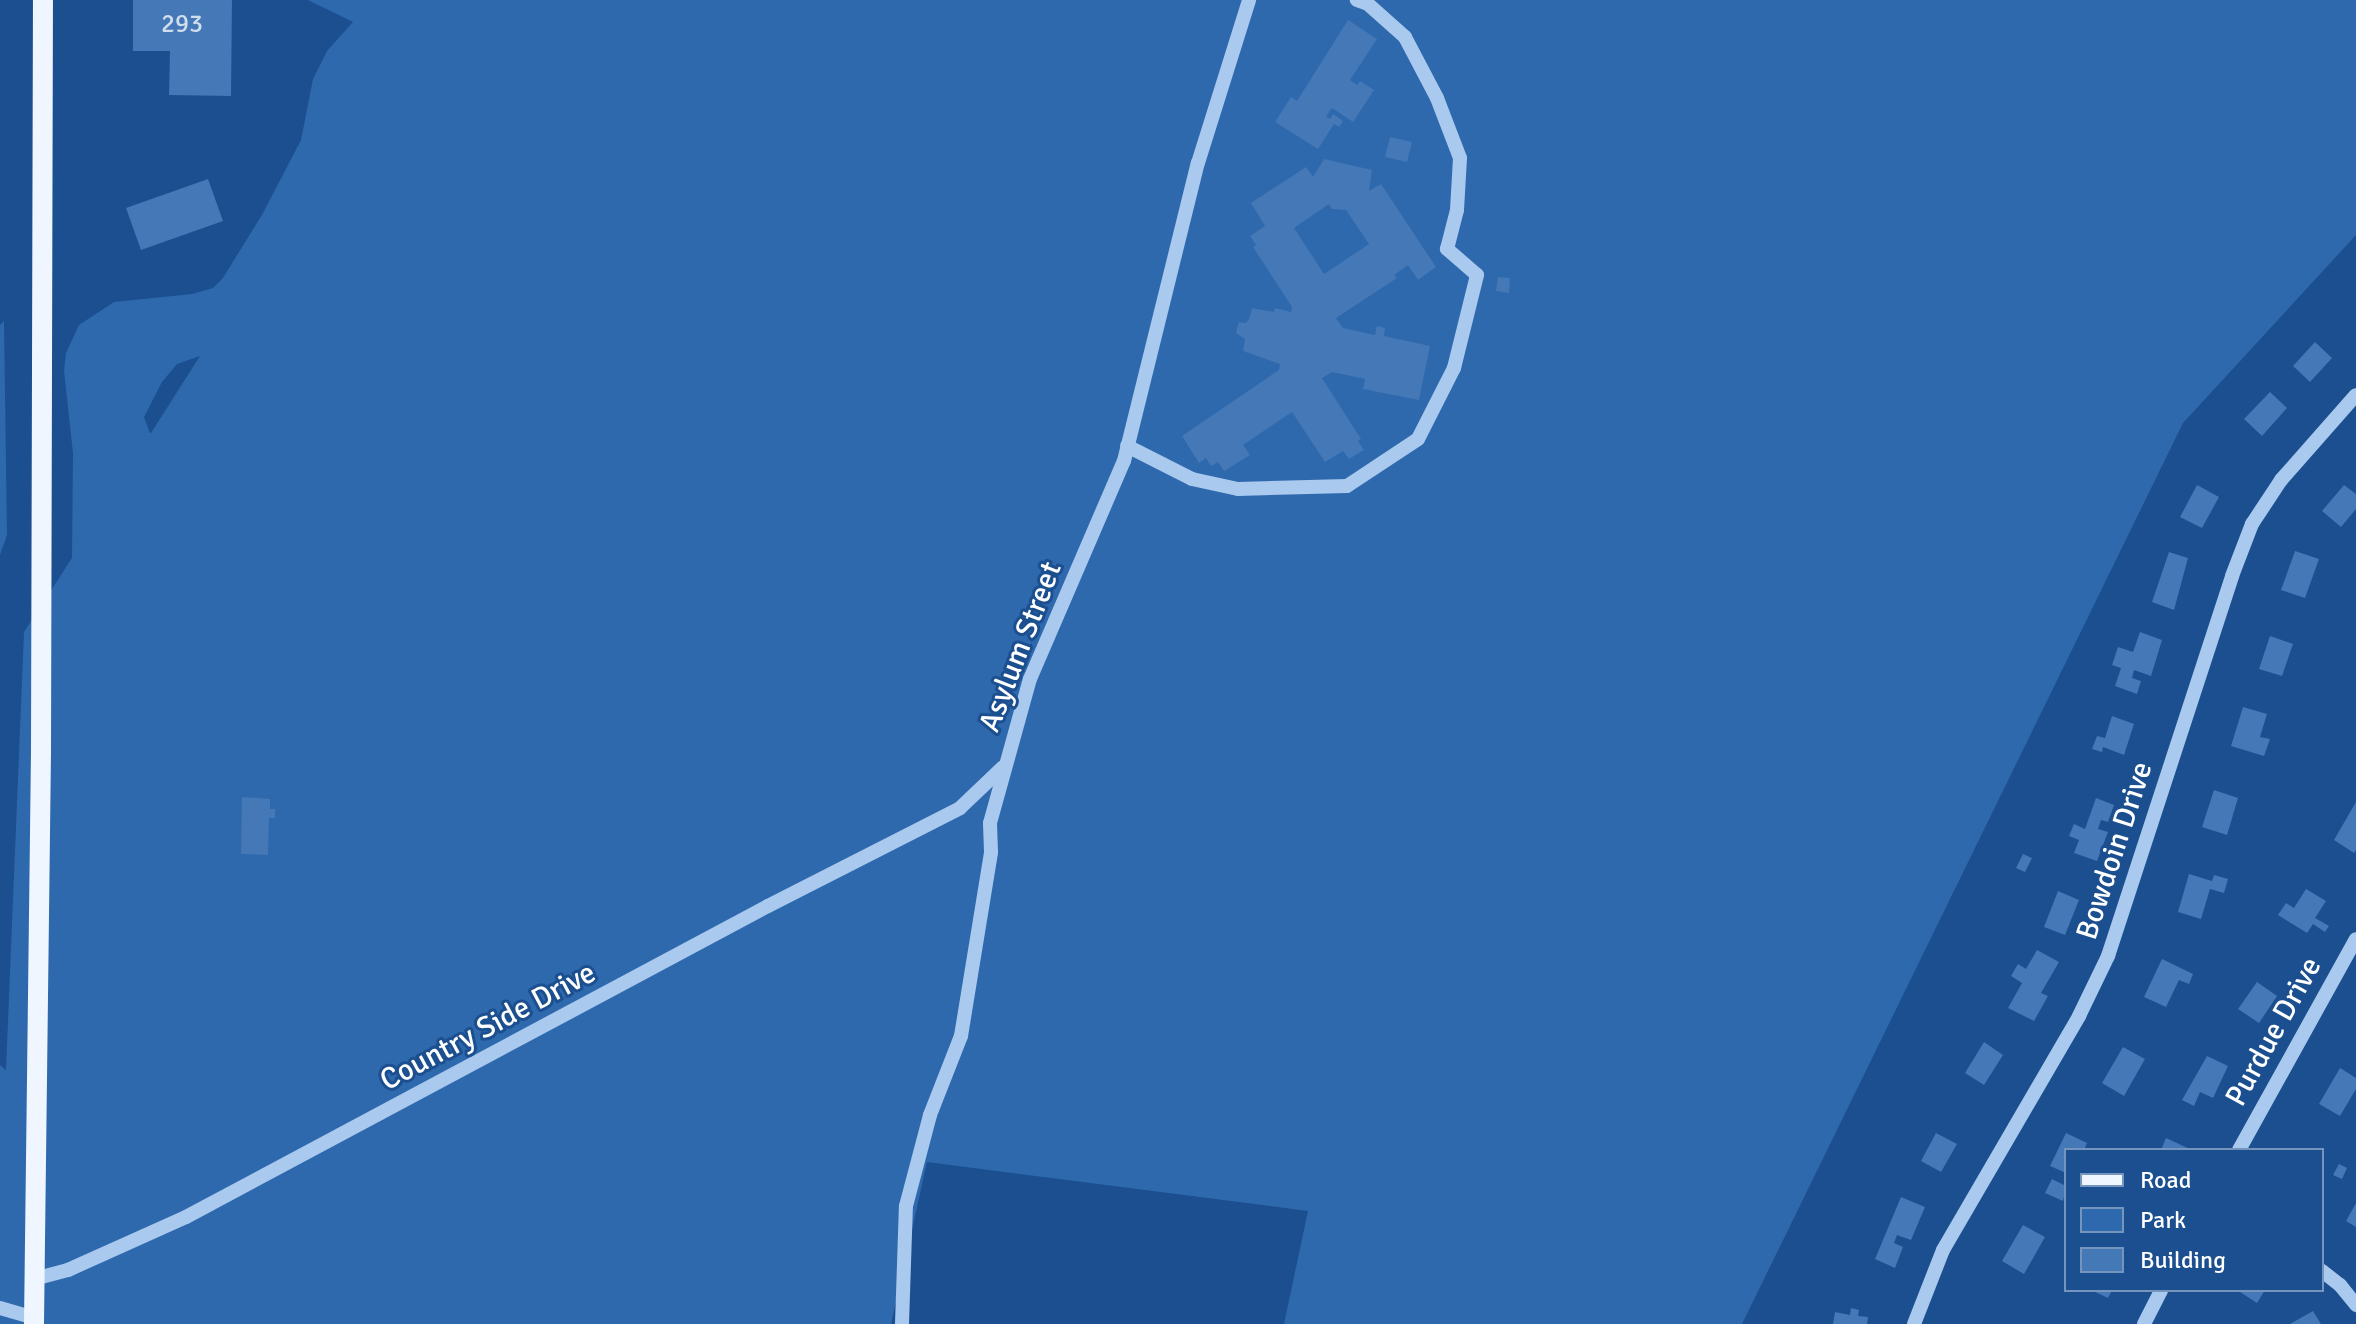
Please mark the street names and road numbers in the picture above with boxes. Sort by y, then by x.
street label: Asylum Street [972,557,1070,737]
street label: Bowdoin Drive [2069,758,2161,944]
street label: Purdue Drive [2218,951,2330,1113]
street label: Country Side Drive [374,955,602,1099]

